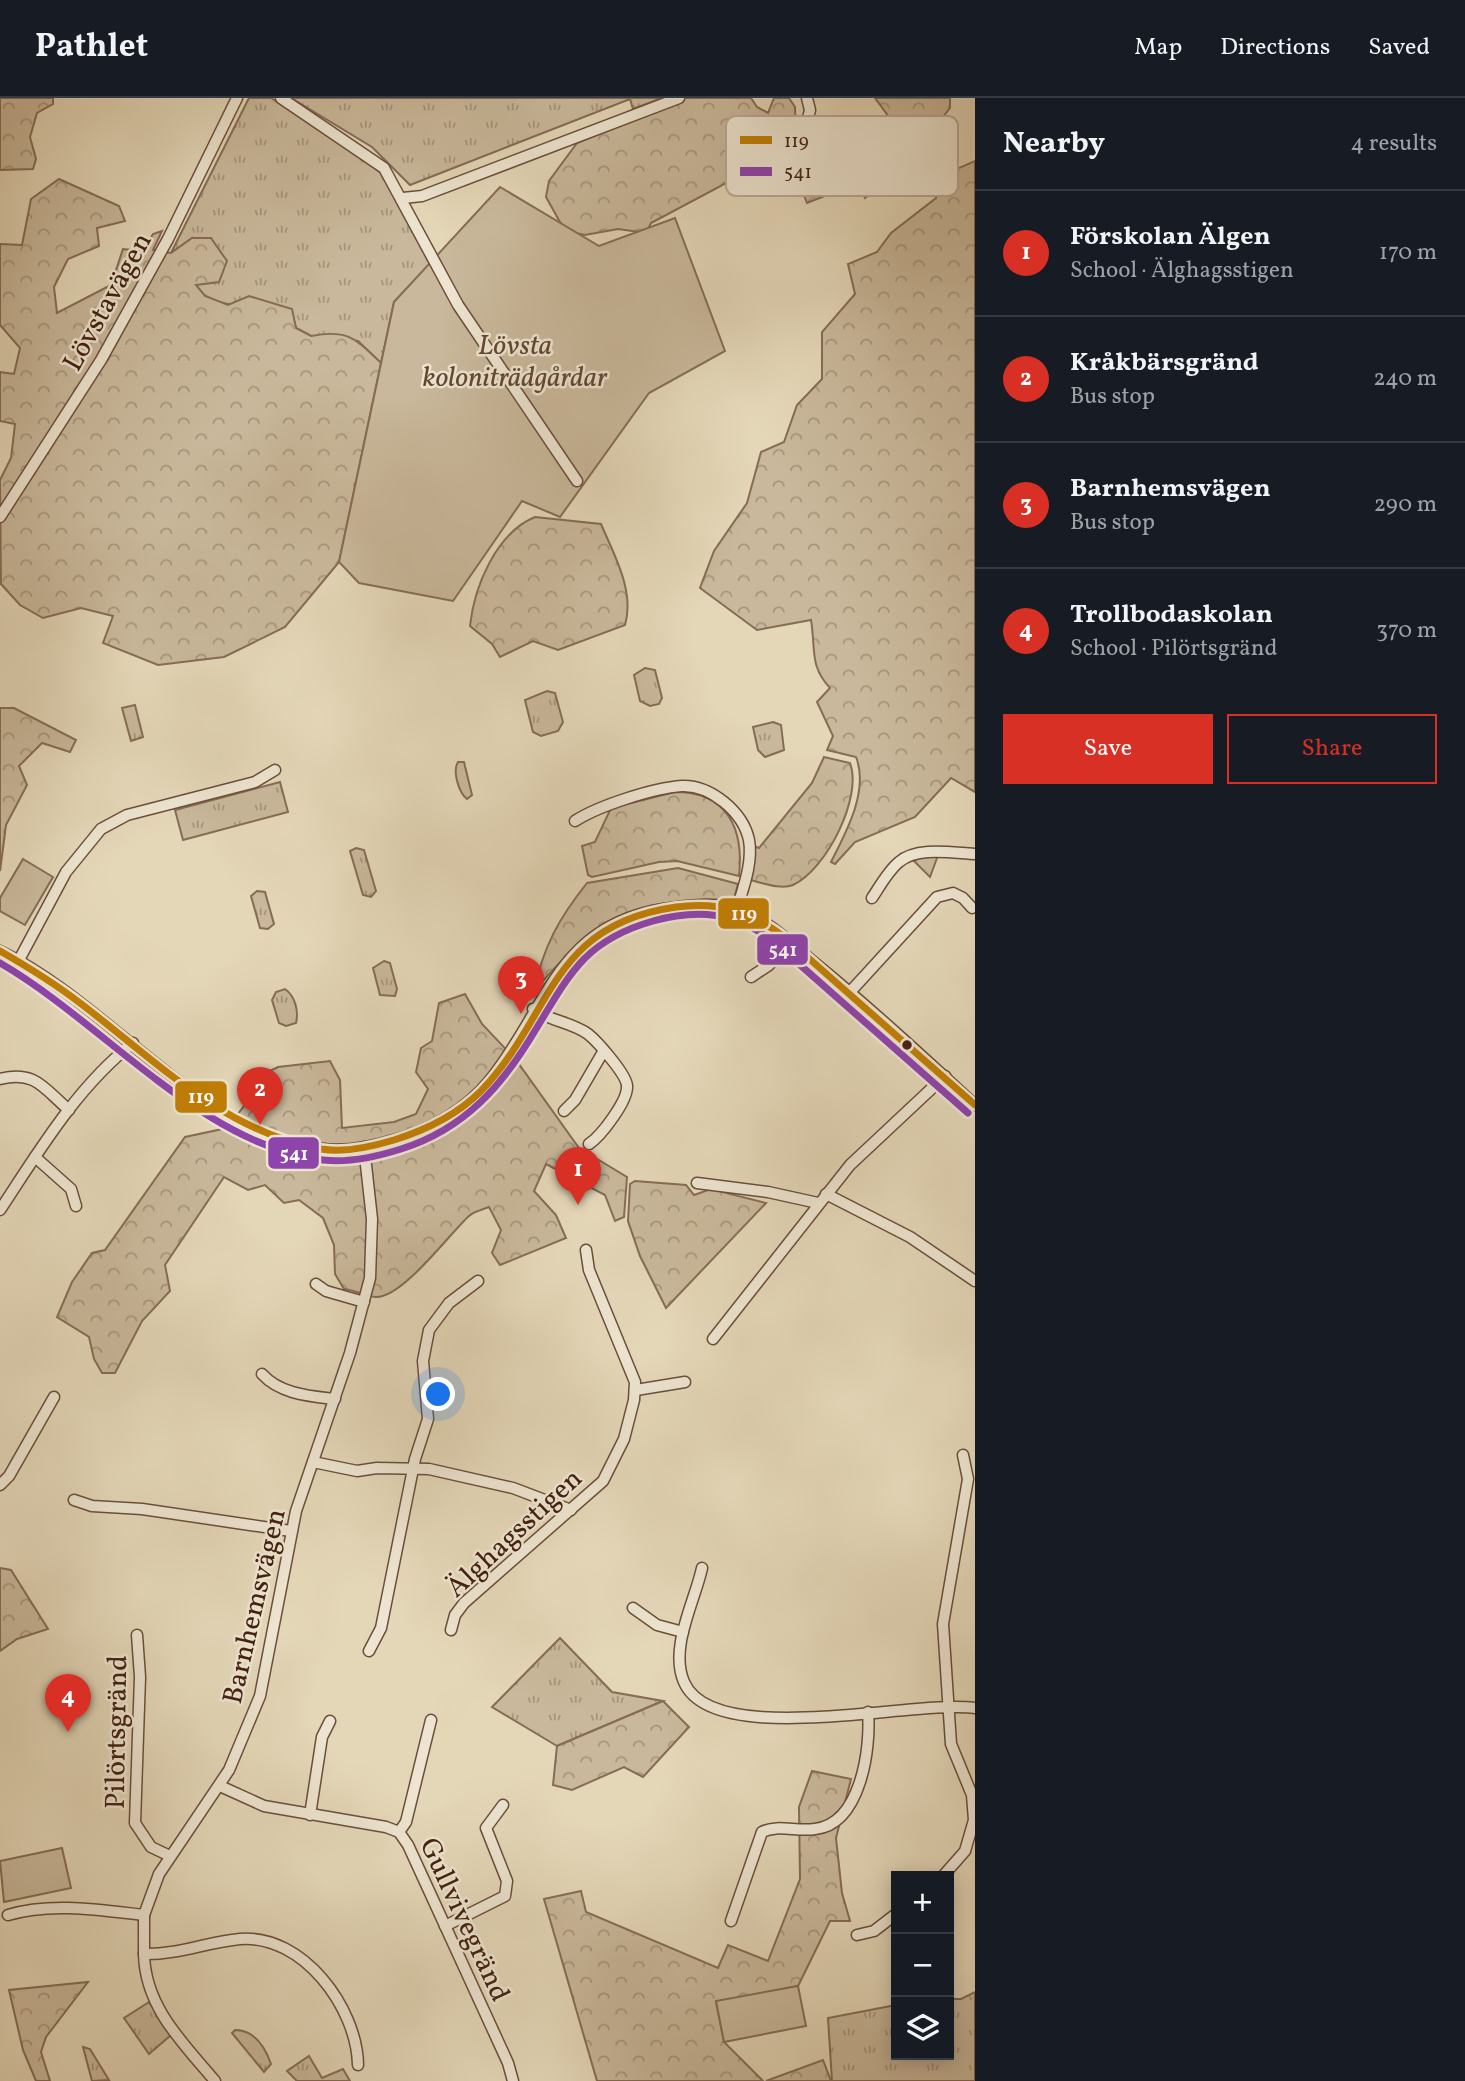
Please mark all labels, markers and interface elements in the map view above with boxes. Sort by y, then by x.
text: Pathlet [35,25,148,71]
text: Map [1134,31,1182,65]
text: Directions [1220,31,1330,65]
text: Saved [1368,31,1430,65]
legend [726,116,958,196]
text: Nearby [1003,123,1105,165]
text: 4 results [1351,128,1437,160]
text: 119 [784,129,809,155]
text: 541 [784,160,812,186]
text: Förskolan Älgen [1070,219,1271,255]
street label: Lövstavägen [54,226,162,379]
text: 1 [1021,237,1031,269]
text: 170 m [1379,237,1437,269]
text: School · Älghagsstigen [1070,255,1294,287]
park label: Lövsta koloniträdgårdar [423,327,608,398]
text: Kråkbärsgränd [1070,345,1259,381]
text: 2 [1020,363,1032,395]
text: 240 m [1373,363,1437,395]
text: Bus stop [1070,381,1155,413]
text: Barnhemsvägen [1070,471,1271,507]
text: 3 [1020,489,1032,521]
text: 290 m [1374,489,1437,521]
text: Bus stop [1070,507,1155,539]
text: Trollbodaskolan [1070,597,1273,633]
text: 4 [1019,615,1033,647]
text: 370 m [1376,615,1437,647]
text: School · Pilörtsgränd [1070,633,1277,665]
button: Save [1003,714,1213,784]
button: Share [1227,714,1437,784]
line badge: 119 [717,897,770,930]
text: 119 [731,902,757,928]
line badge: 541 [756,933,809,966]
text: 541 [769,938,797,964]
pin: 3 [498,956,544,1014]
unlabelled marker [900,1038,914,1052]
pin: 2 [237,1067,283,1125]
line badge: 119 [174,1080,228,1114]
text: 119 [188,1085,214,1111]
line badge: 541 [267,1136,320,1170]
text: 541 [280,1142,308,1168]
pin: 1 [555,1147,601,1205]
your location [421,1377,455,1411]
street label: Älghagsstigen [438,1460,592,1607]
street label: Barnhemsvägen [214,1505,297,1708]
street label: Pilörtsgränd [97,1655,138,1809]
pin: 4 [45,1674,91,1732]
street label: Gullvivegränd [409,1832,519,2008]
map controls [891,1871,954,2060]
button: + [891,1871,954,1934]
button: − [891,1934,954,1997]
button: layers [891,1997,954,2060]

